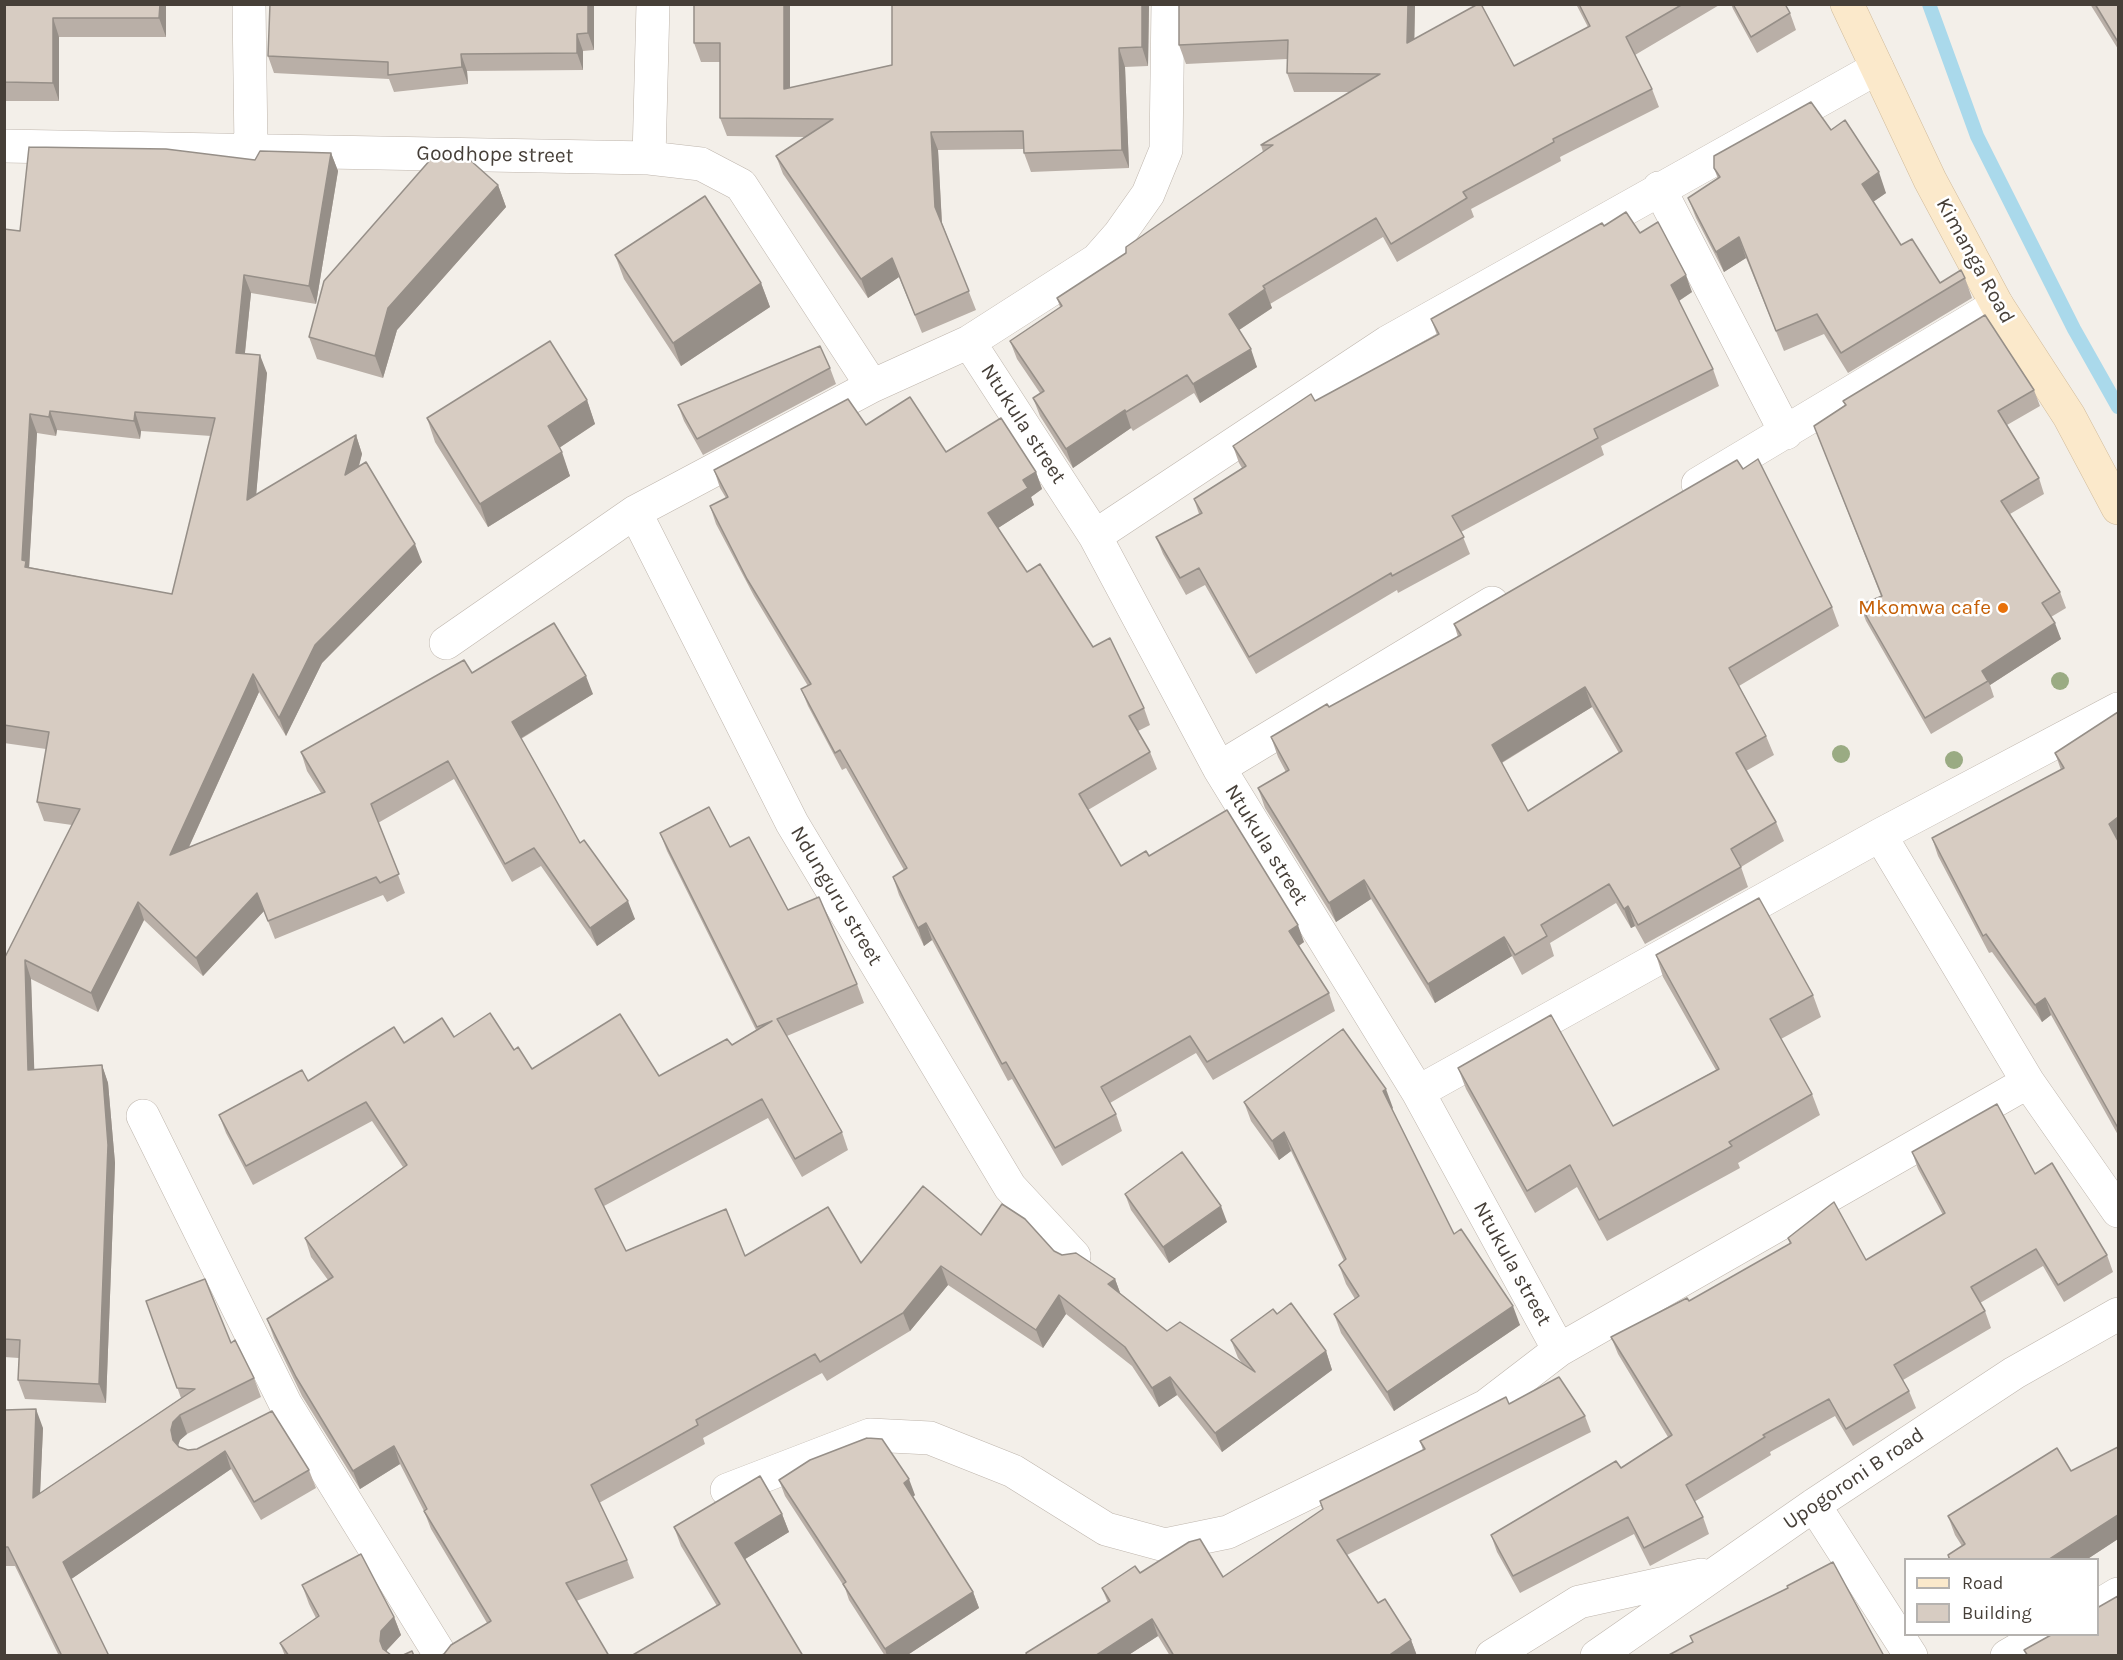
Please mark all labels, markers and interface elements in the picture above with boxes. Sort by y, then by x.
street label: Goodhope street [416,141,574,169]
street label: Kimanga Road [1930,194,2020,328]
street label: Ntukula street [975,359,1071,489]
place label: Mkomwa cafe [1858,595,1991,621]
marker: Mkomwa cafe [1996,601,2010,615]
street label: Ntukula street [1219,780,1313,910]
street label: Ndunguru street [784,822,888,970]
street label: Ntukula street [1468,1198,1556,1330]
street label: Upogoroni B road [1779,1422,1929,1536]
legend [1904,1558,2099,1636]
text: Road [1962,1572,2003,1594]
text: Building [1962,1602,2032,1624]

